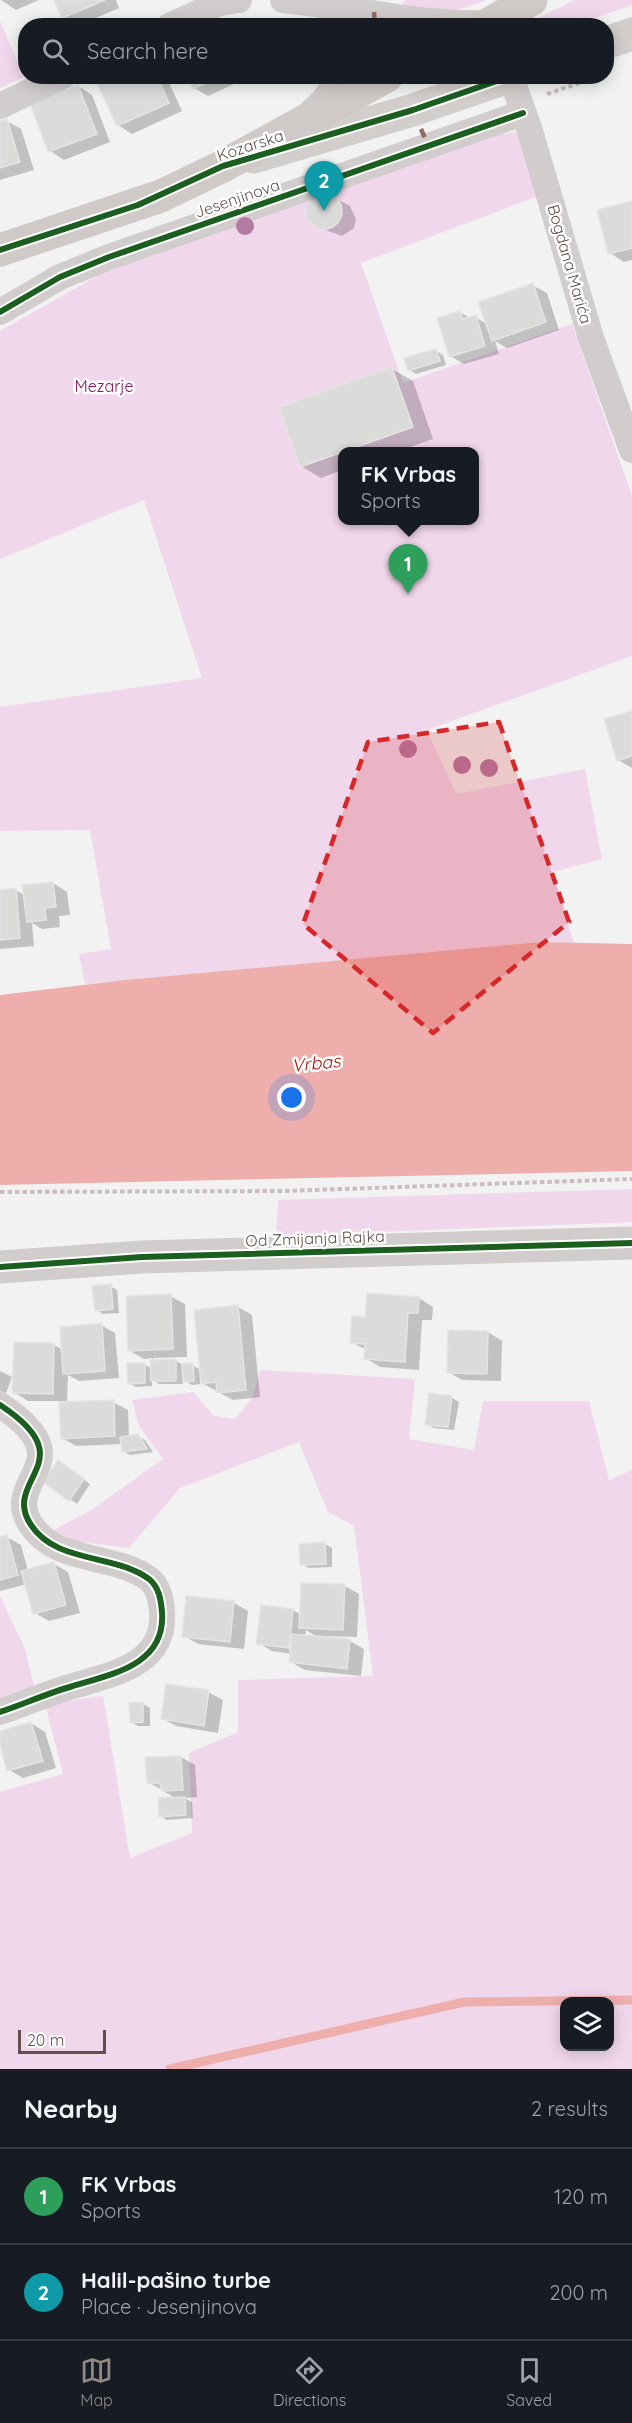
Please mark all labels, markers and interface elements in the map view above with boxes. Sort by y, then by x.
search box [18,18,614,84]
icon: search [39,35,72,68]
text: Search here [87,37,208,65]
street label: Kozarska [214,125,286,165]
pin: 2 [304,162,344,211]
street label: Jesenjinova [192,174,282,222]
street label: Bogdana Marića [543,202,597,326]
park label: Mezarje [75,376,134,396]
popup [338,447,479,525]
text: FK Vrbas [361,460,456,488]
text: Sports [361,488,421,513]
pin: 1 [388,544,428,594]
water label: Vrbas [290,1049,343,1077]
your location [277,1083,306,1112]
street label: Od Zmijanja Rajka [245,1226,385,1250]
map controls [560,1997,614,2051]
button: layers [560,1997,614,2051]
scale bar [18,2027,106,2054]
text: 20 m [27,2030,64,2050]
text: Nearby [24,2092,118,2125]
text: 2 results [531,2096,608,2121]
text: FK Vrbas [81,2170,176,2198]
text: 1 [40,2184,47,2209]
text: 120 m [554,2184,608,2209]
text: Sports [81,2198,141,2223]
text: Halil-pašino turbe [81,2266,271,2294]
text: 2 [38,2280,49,2305]
text: 200 m [549,2280,608,2305]
text: Place · Jesenjinova [81,2294,257,2319]
tab: Map [80,2354,113,2410]
tab: Directions [273,2354,346,2410]
tab: Saved [506,2354,552,2410]

